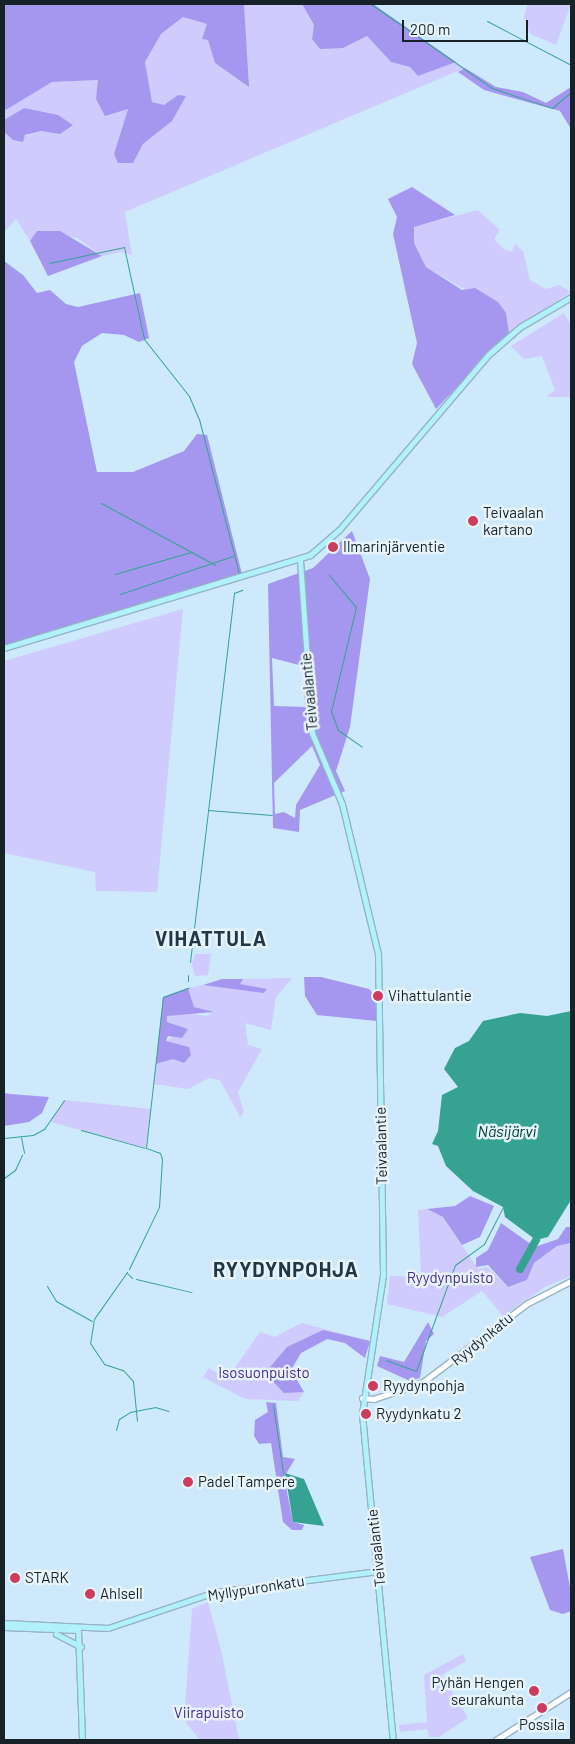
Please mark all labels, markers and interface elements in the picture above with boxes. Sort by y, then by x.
scale bar [405,10,531,42]
text: 200 m [410,20,450,38]
place label: Teivaalan kartano [483,503,544,538]
marker: Teivaalan kartano [467,515,479,527]
place label: Ilmarinjärventie [343,538,445,556]
marker: Ilmarinjärventie [327,541,339,553]
street label: Teivaalantie [297,652,321,732]
district label: VIHATTULA [154,926,268,950]
place label: Vihattulantie [388,987,472,1005]
marker: Vihattulantie [372,990,384,1002]
street label: Teivaalantie [371,1107,391,1185]
water label: Näsijärvi [477,1121,537,1141]
district label: RYYDYNPOHJA [212,1257,360,1281]
park label: Ryydynpuisto [407,1269,493,1287]
street label: Ryydynkatu [447,1309,517,1369]
park label: Isosuonpuisto [218,1364,310,1382]
place label: Ryydynpohja [383,1377,465,1395]
marker: Ryydynpohja [367,1380,379,1392]
place label: Ryydynkatu 2 [376,1405,461,1423]
marker: Ryydynkatu 2 [360,1408,372,1420]
place label: Padel Tampere [198,1473,295,1491]
marker: Padel Tampere [182,1476,194,1488]
street label: Teivaalantie [363,1508,389,1588]
place label: STARK [25,1569,69,1587]
street label: Myllypuronkatu [206,1571,306,1605]
marker: STARK [9,1572,21,1584]
place label: Ahlsell [100,1585,143,1603]
marker: Ahlsell [84,1588,96,1600]
place label: Pyhän Hengen seurakunta [431,1673,524,1708]
marker: Pyhän Hengen seurakunta [528,1685,540,1697]
marker: Possila [536,1702,548,1714]
park label: Viirapuisto [174,1704,244,1722]
place label: Possila [519,1716,565,1734]

